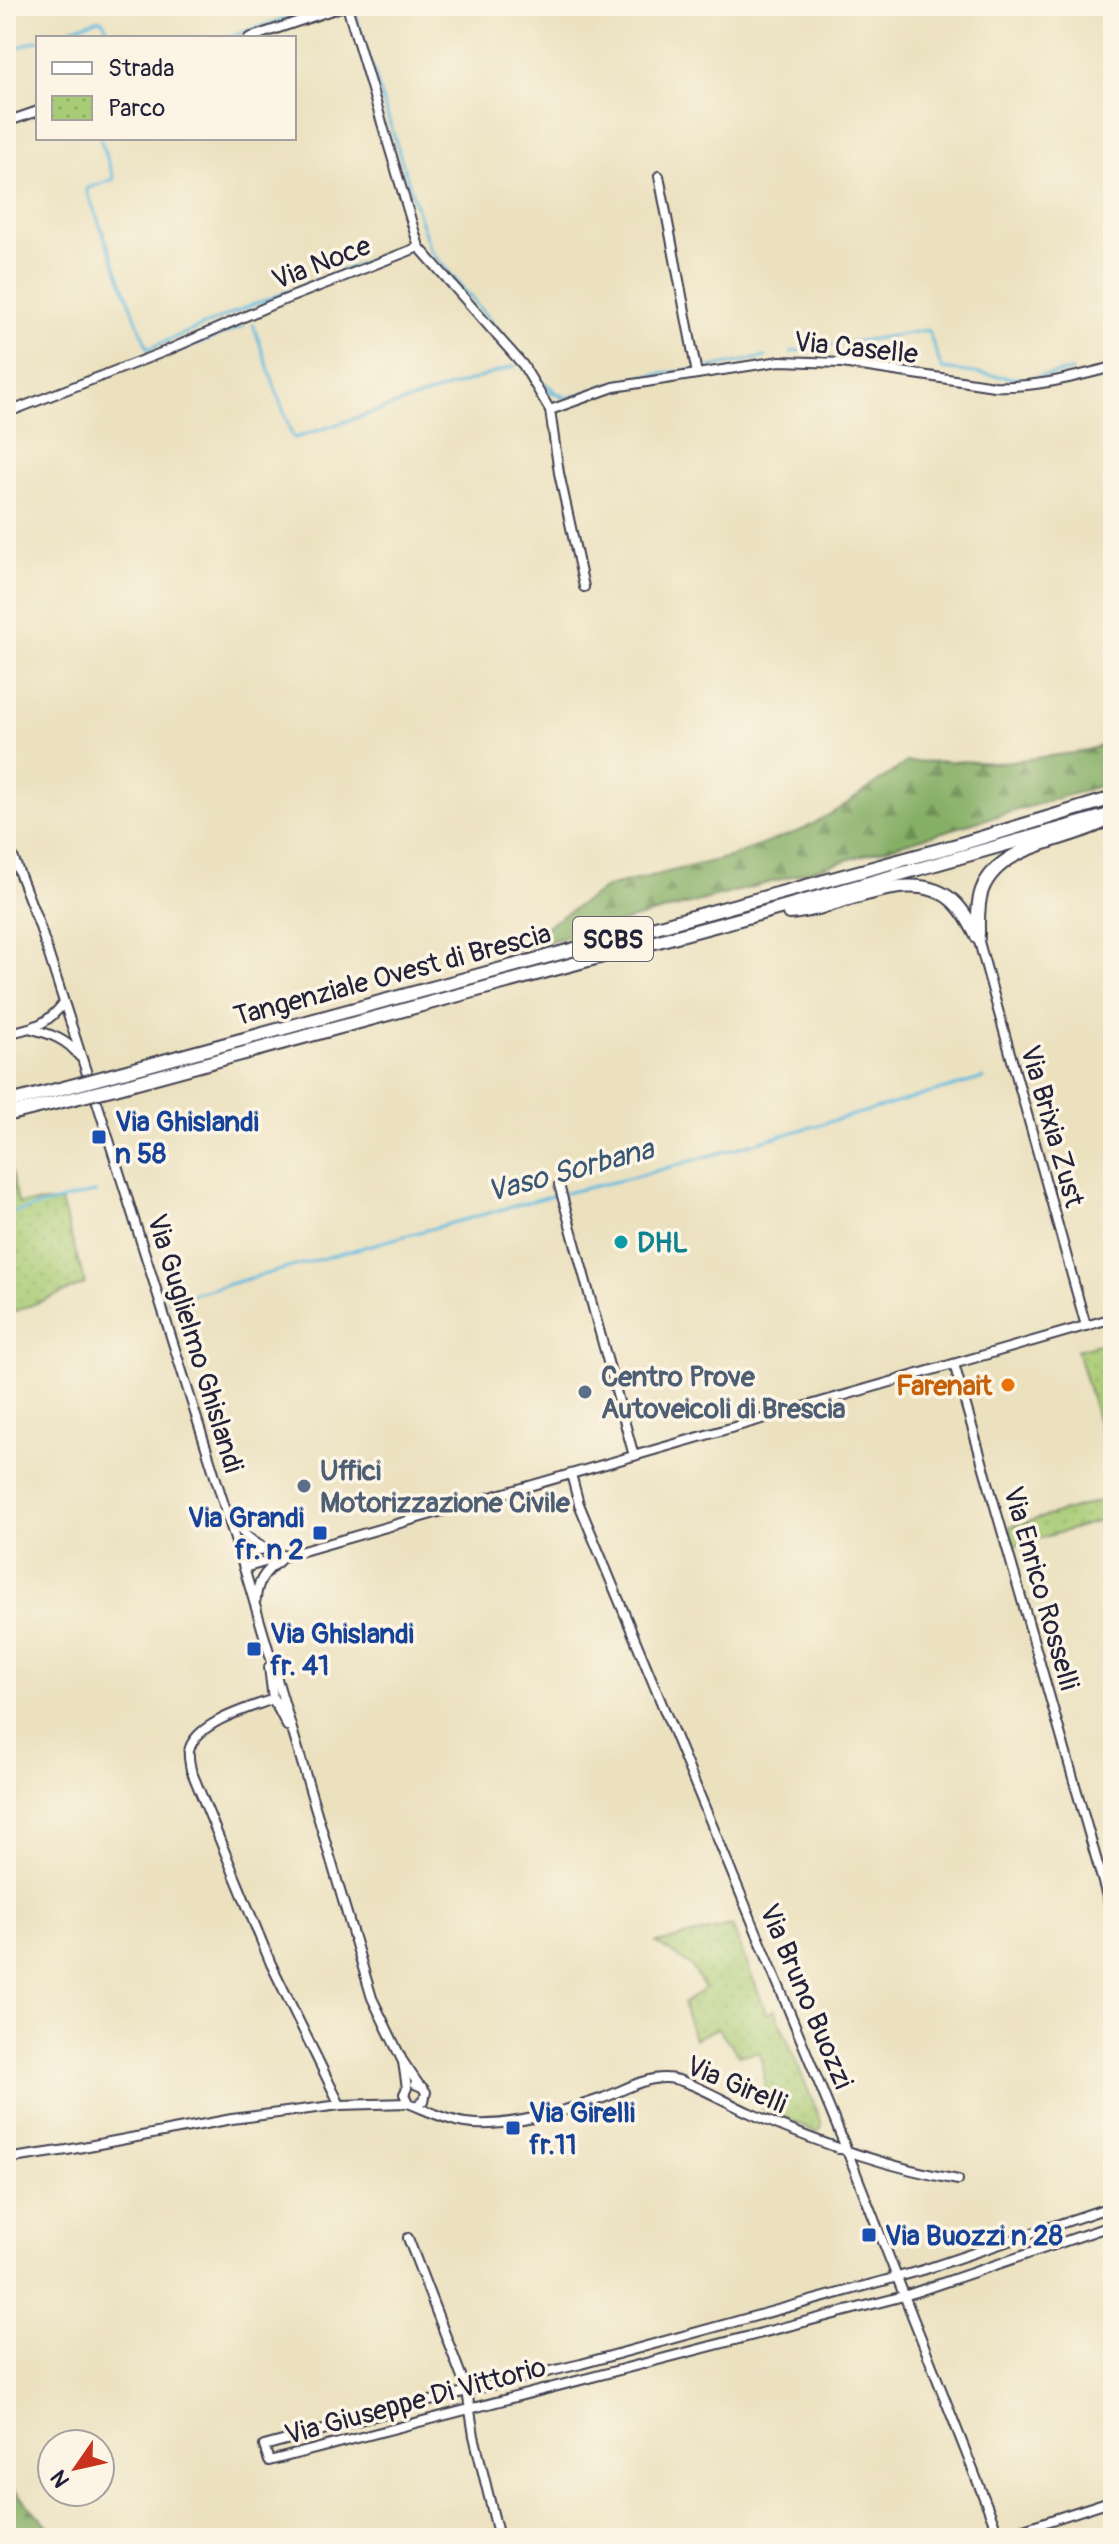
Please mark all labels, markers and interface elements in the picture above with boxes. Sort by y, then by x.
legend [36,36,296,140]
text: Strada [108,54,174,83]
text: Parco [108,94,165,123]
street label: Via Noce [267,229,376,298]
street label: Via Caselle [792,325,920,372]
street label: Tangenziale Ovest di Brescia [230,916,555,1035]
road number: SCBS [573,917,653,961]
street label: Via Brixia Zust [1012,1041,1092,1212]
place label: Via Ghislandi n 58 [115,1105,259,1172]
marker: Via Ghislandi n 58 [90,1128,108,1146]
water label: Vaso Sorbana [483,1130,659,1210]
street label: Via Guglielmo Ghislandi [139,1210,251,1477]
place label: DHL [637,1226,688,1261]
marker: DHL [612,1233,630,1251]
place label: Centro Prove Autoveicoli di Brescia [601,1360,845,1427]
place label: Farenait [896,1369,993,1404]
marker: Farenait [999,1376,1017,1394]
marker: Centro Prove Autoveicoli di Brescia [576,1383,594,1401]
place label: Uffici Motorizzazione Civile [320,1454,571,1521]
marker: Uffici Motorizzazione Civile [295,1477,313,1495]
street label: Via Enrico Rosselli [995,1483,1086,1694]
place label: Via Grandi fr. n 2 [188,1501,304,1568]
marker: Via Grandi fr. n 2 [311,1524,329,1542]
place label: Via Ghislandi fr. 41 [270,1617,414,1684]
marker: Via Ghislandi fr. 41 [245,1640,263,1658]
street label: Via Bruno Buozzi [751,1899,860,2094]
street label: Via Girelli [681,2049,792,2122]
place label: Via Girelli fr.11 [529,2096,635,2163]
marker: Via Girelli fr.11 [504,2119,522,2137]
place label: Via Buozzi n 28 [885,2219,1063,2254]
marker: Via Buozzi n 28 [860,2226,878,2244]
street label: Via Giuseppe Di Vittorio [281,2350,550,2453]
north arrow [36,2428,116,2508]
text: N [44,2465,76,2493]

